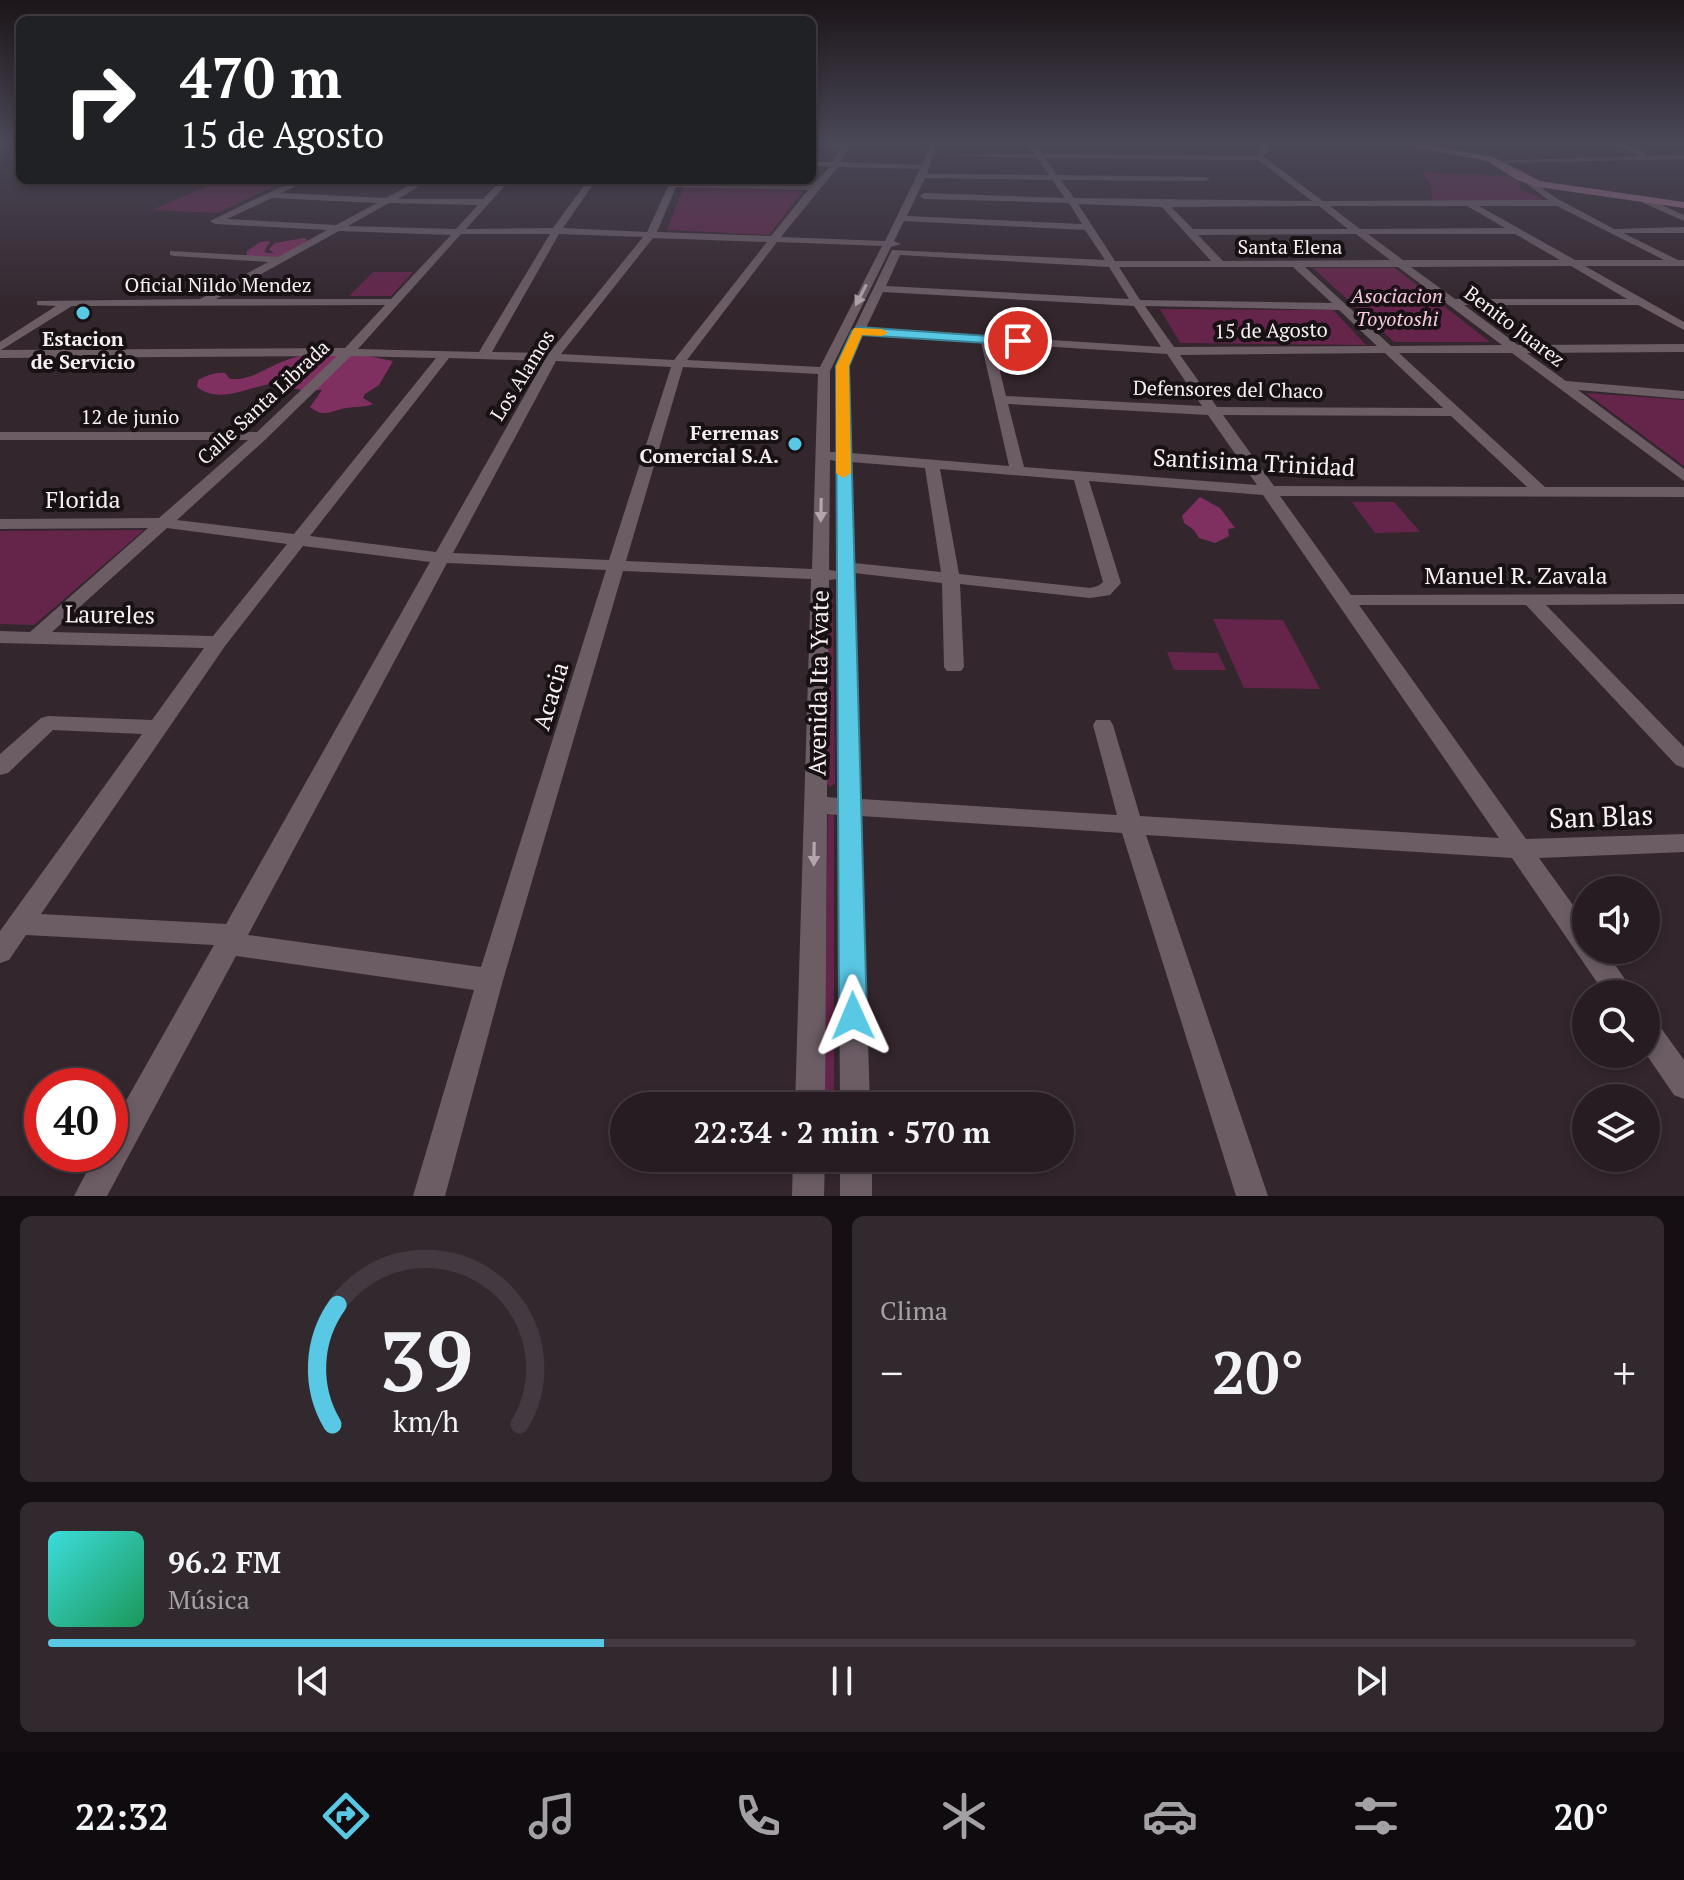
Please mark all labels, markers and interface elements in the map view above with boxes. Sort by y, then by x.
text: 470 m [180,40,342,114]
icon: right [48,48,152,152]
text: 15 de Agosto [180,111,384,158]
street label: Santa Elena [1238,233,1342,260]
street label: Oficial Nildo Mendez [125,271,311,298]
street label: Benito Juarez [1459,279,1571,373]
park label: Asociacion Toyotoshi [1350,282,1443,332]
one-way arrow [854,283,867,306]
marker: Estacion de Servicio [74,304,92,322]
pin [984,307,1052,375]
street label: 15 de Agosto [1214,316,1328,344]
icon: arrive [996,319,1040,363]
place label: Estacion de Servicio [31,325,135,375]
street label: Los Alamos [484,325,560,425]
street label: Calle Santa Librada [191,334,335,470]
street label: Defensores del Chaco [1133,374,1323,404]
street label: 12 de junio [81,403,179,430]
place label: Ferremas Comercial S.A. [640,419,779,469]
marker: Ferremas Comercial S.A. [786,435,804,453]
street label: Santisima Trinidad [1152,441,1356,483]
street label: Florida [45,483,121,515]
one-way arrow [815,498,827,523]
street label: Manuel R. Zavala [1424,559,1608,591]
street label: Avenida Ita Yvate [800,590,836,776]
street label: Laureles [65,597,155,631]
street label: Acacia [525,658,575,734]
street label: San Blas [1548,796,1654,836]
one-way arrow [808,842,821,867]
map controls [1572,876,1660,1172]
button: sound [1572,876,1660,964]
position arrow [811,974,895,1058]
button: search [1572,980,1660,1068]
speed limit sign: 40 [24,1068,128,1172]
button: layers [1572,1084,1660,1172]
text: 22:34 · 2 min · 570 m [694,1112,990,1152]
text: Clima [880,1293,948,1327]
text: 39 [379,1305,473,1415]
text: 20° [1212,1332,1304,1411]
text: − [880,1343,903,1402]
text: + [1613,1343,1636,1402]
text: km/h [393,1402,459,1440]
text: 96.2 FM [168,1542,281,1582]
text: Música [168,1582,250,1616]
icon: previous [291,1659,335,1703]
icon: pause [820,1659,864,1703]
icon: next [1349,1659,1393,1703]
icon: directions [318,1788,374,1844]
icon: music [524,1788,580,1844]
icon: phone [730,1788,786,1844]
icon: climate [936,1788,992,1844]
icon: car [1142,1788,1198,1844]
icon: filters [1348,1788,1404,1844]
text: 22:32 [75,1793,169,1840]
text: 20° [1553,1793,1609,1840]

